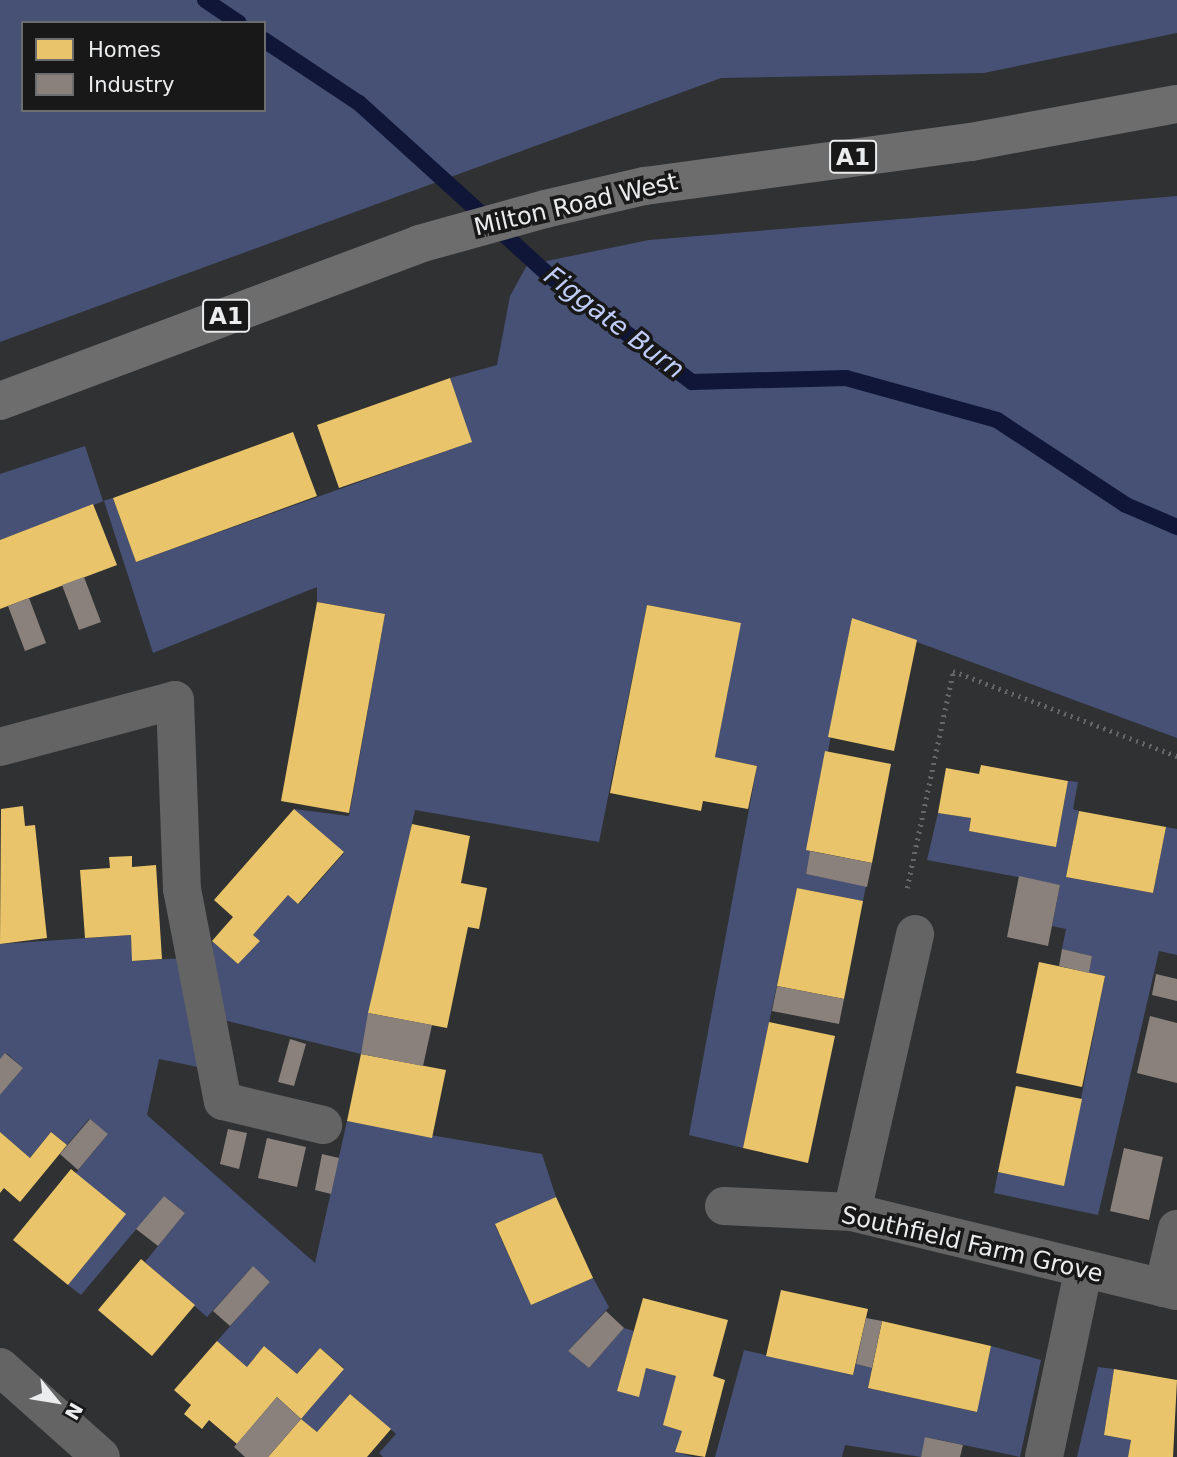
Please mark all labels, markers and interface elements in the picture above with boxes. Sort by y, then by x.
legend [21,21,266,112]
text: Homes [88,38,161,62]
text: Industry [88,73,174,97]
road number: A1 [828,138,878,176]
street label: Milton Road West [472,168,680,242]
water label: Figgate Burn [538,260,690,386]
road number: A1 [202,296,250,336]
street label: Southfield Farm Grove [838,1201,1106,1289]
north arrow [21,1366,91,1436]
text: N [61,1399,88,1424]

